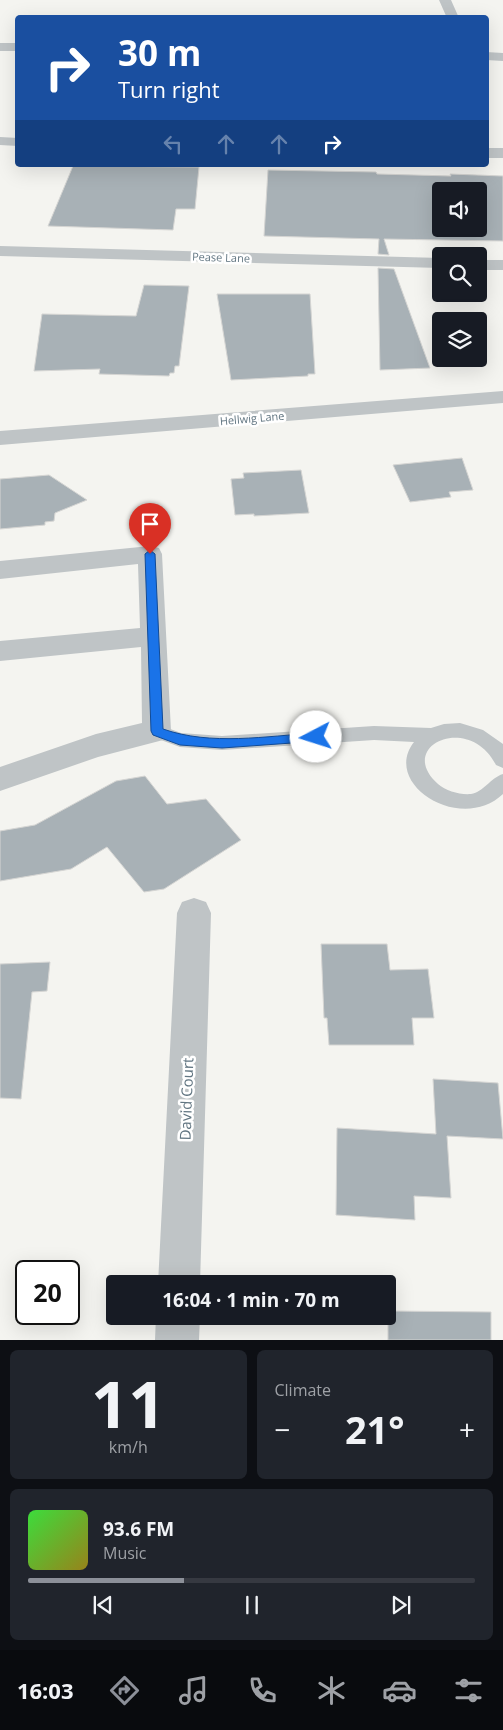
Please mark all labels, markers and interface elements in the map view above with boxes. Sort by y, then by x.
text: 30 m [118,29,201,76]
icon: right [35,35,100,100]
text: Turn right [118,74,220,104]
icon: left [159,130,187,158]
icon: ahead [212,130,240,158]
icon: ahead [265,130,293,158]
icon: right [318,130,346,158]
map controls [432,182,487,367]
button: sound [432,182,487,237]
button: search [432,247,487,302]
street label: Pease Lane [192,248,250,266]
button: layers [432,312,487,367]
street label: Hellwig Lane [219,408,285,428]
pin [129,503,171,554]
icon: arrive [136,510,164,538]
position arrow [289,710,341,762]
street label: David Court [175,1057,197,1141]
speed limit sign: 20 [15,1260,80,1325]
text: 16:04 · 1 min · 70 m [162,1287,340,1313]
text: 11 [91,1359,165,1447]
text: Climate [275,1379,331,1401]
text: 21° [345,1403,405,1455]
text: − [275,1410,291,1448]
text: + [459,1410,475,1448]
text: km/h [109,1436,148,1458]
text: 93.6 FM [103,1516,174,1542]
text: Music [103,1542,147,1564]
icon: previous [89,1591,117,1619]
icon: pause [238,1591,266,1619]
icon: next [387,1591,415,1619]
icon: directions [107,1673,142,1708]
icon: music [176,1673,211,1708]
icon: phone [245,1673,280,1708]
icon: climate [314,1673,349,1708]
icon: car [382,1673,417,1708]
icon: filters [451,1673,486,1708]
text: 16:03 [17,1675,73,1705]

